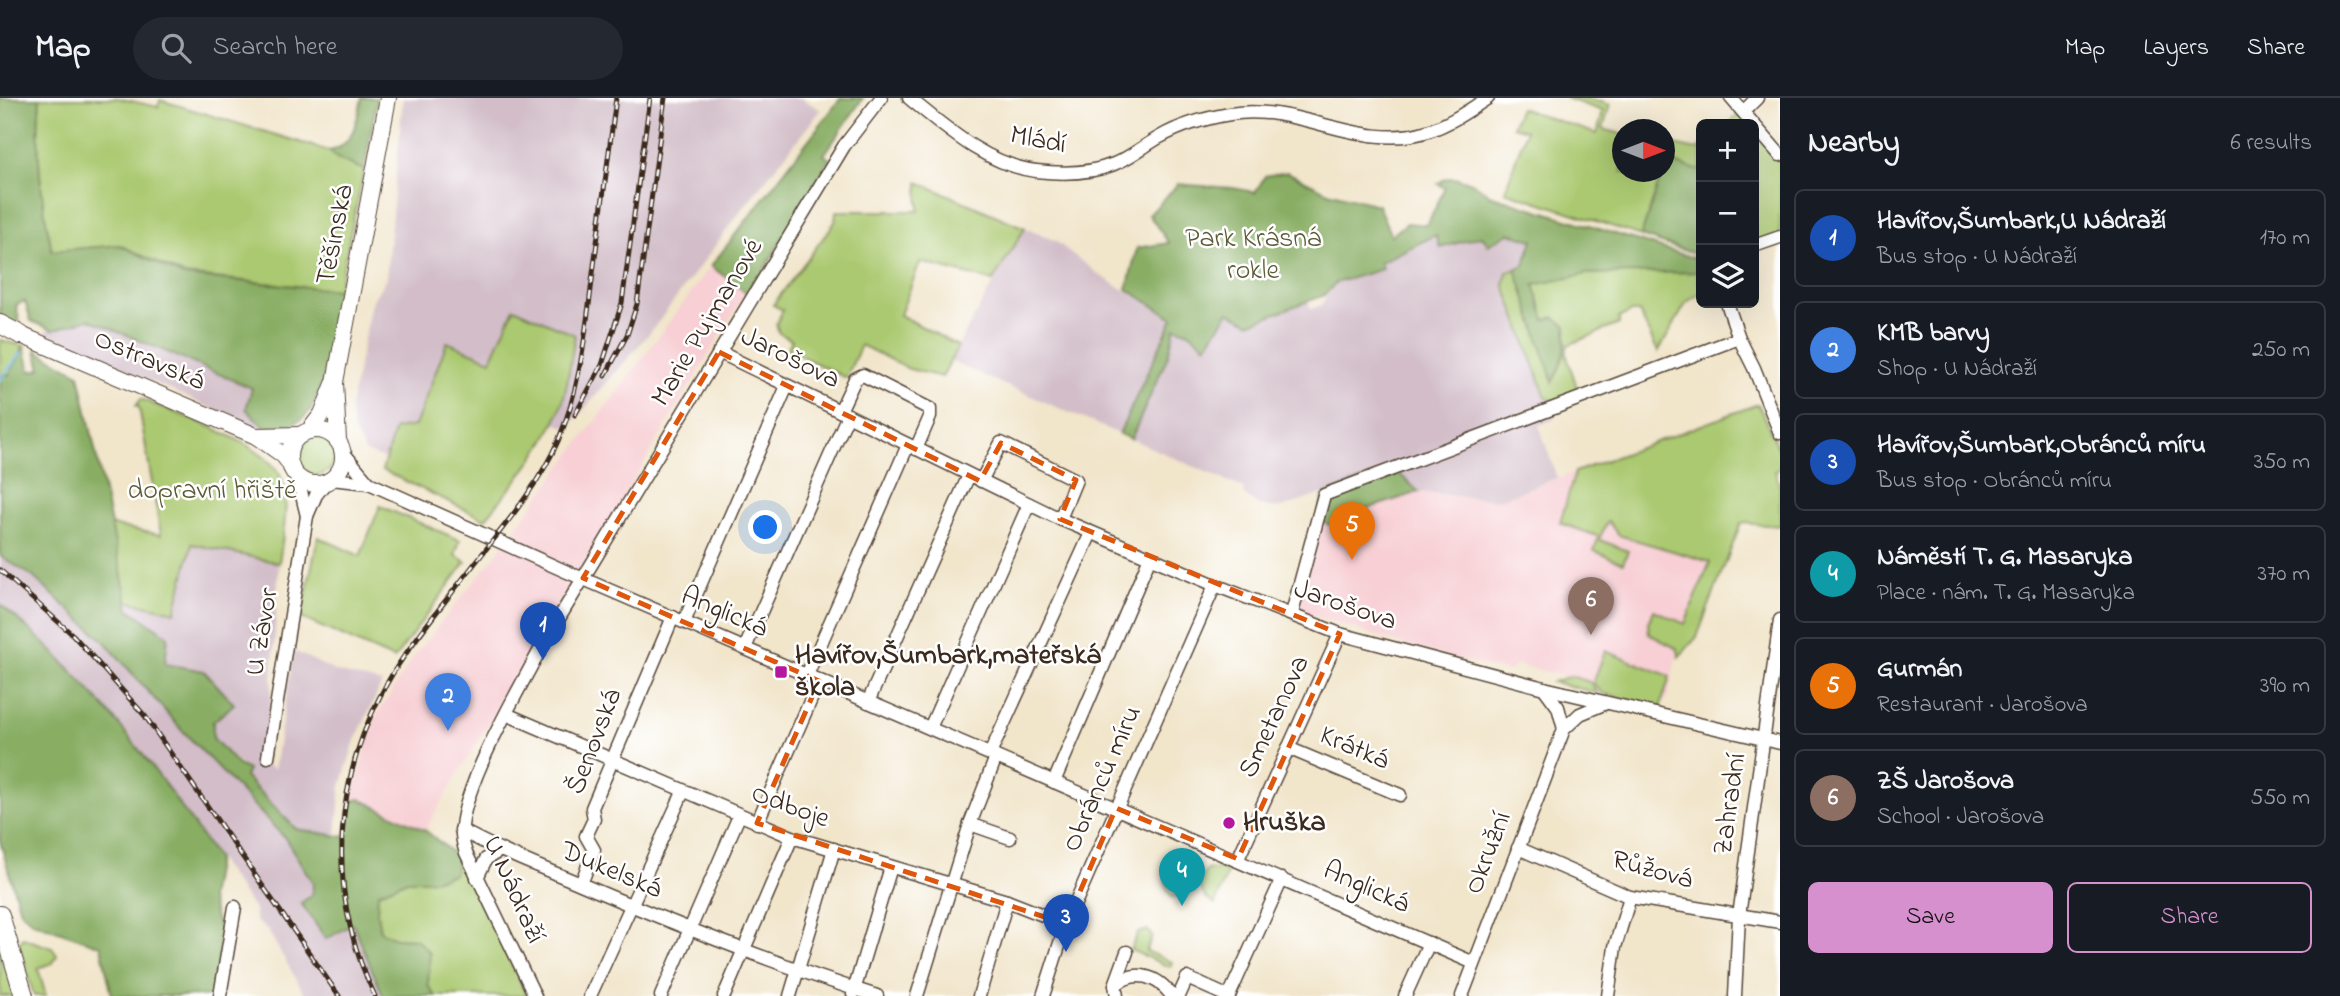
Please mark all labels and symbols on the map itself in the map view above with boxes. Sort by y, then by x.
street label: Mládí [1006,115,1070,167]
north arrow [1612,119,1675,182]
street label: Těšínská [306,181,366,289]
park label: Park Krásná rokle [1185,219,1321,292]
street label: Marie Pujmanové [641,231,775,415]
street label: Jarošova [733,317,847,401]
street label: Ostravská [87,319,211,403]
park label: dopravní hřiště [127,471,297,512]
pin: 5 [1329,502,1375,560]
your location [748,510,782,544]
street label: Jarošova [1288,569,1402,643]
street label: Anglická [674,576,774,650]
pin: 6 [1568,577,1614,635]
street label: U Závor [235,584,291,679]
pin: 1 [520,602,566,660]
place label: Havířov,Šumbark,mateřská škola [795,636,1101,709]
street label: Smetanova [1229,649,1321,785]
marker: Havířov,Šumbark,mateřská škola [773,664,789,680]
pin: 2 [425,673,471,731]
street label: Šenovská [556,683,634,801]
street label: Obránců míru [1052,699,1154,859]
street label: Krátká [1313,716,1395,782]
street label: Zahradní [1704,750,1758,858]
street label: Odboje [745,774,836,840]
place label: Hruška [1243,803,1326,844]
street label: Okružní [1454,806,1524,900]
marker: Hruška [1221,815,1237,831]
street label: U Nádraží [471,830,555,950]
street label: Dukelská [553,831,668,911]
street label: Růžová [1607,840,1697,902]
pin: 4 [1159,848,1205,906]
street label: Anglická [1316,851,1416,925]
pin: 3 [1043,894,1089,952]

